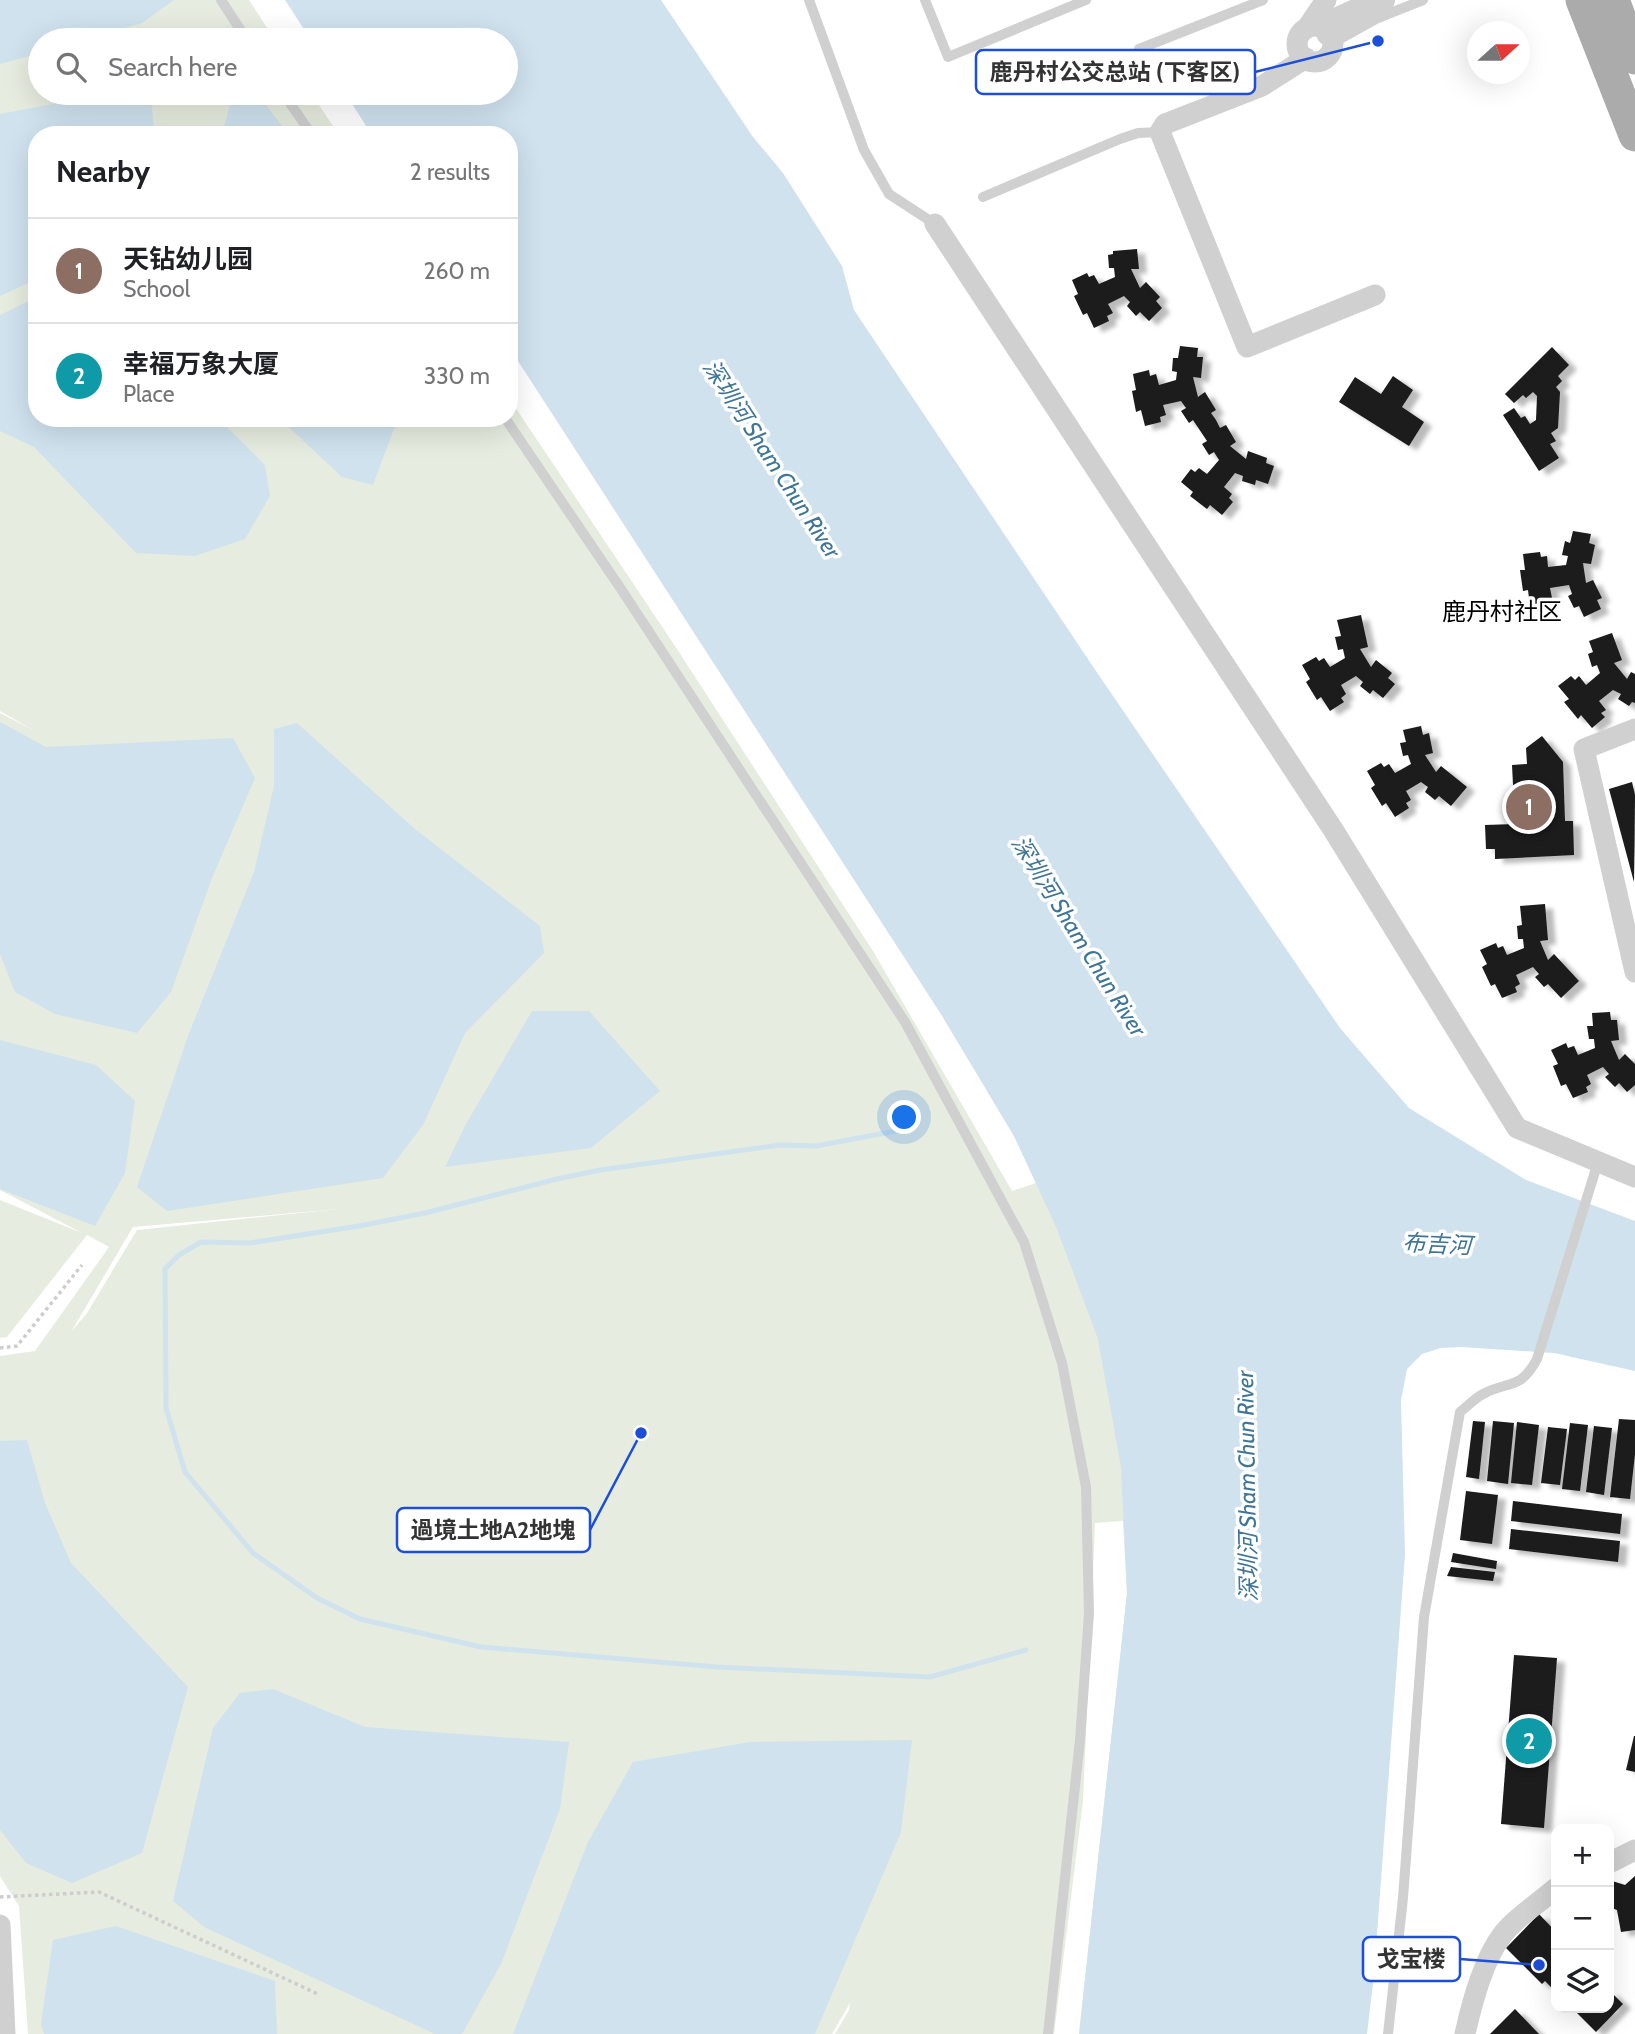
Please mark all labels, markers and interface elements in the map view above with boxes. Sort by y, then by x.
north arrow [1467,21,1530,84]
search box [28,28,518,105]
icon: search [52,48,90,86]
callout: 鹿丹村公交总站 (下客区) [976,50,1255,94]
text: Search here [108,51,237,83]
text: 鹿丹村公交总站 (下客区) [990,58,1240,86]
text: Nearby [56,153,150,190]
text: 2 results [410,158,490,186]
text: 天钻幼儿园 [123,243,253,275]
text: 1 [75,257,83,285]
text: 260 m [423,257,490,285]
text: School [123,275,190,303]
text: 幸福万象大厦 [123,348,279,380]
water label: 深圳河 Sham Chun River [697,354,847,564]
text: 2 [73,362,85,390]
text: 330 m [424,362,490,390]
text: Place [123,380,175,408]
district label: 鹿丹村社区 [1442,597,1562,626]
pin: 1 [1506,781,1552,833]
water label: 深圳河 Sham Chun River [1006,831,1153,1042]
your location [887,1100,921,1134]
water label: 布吉河 [1402,1228,1476,1260]
water label: 深圳河 Sham Chun River [1231,1369,1263,1602]
callout: 過境土地A2地塊 [397,1508,590,1552]
text: 過境土地A2地塊 [411,1516,575,1544]
pin: 2 [1506,1715,1552,1767]
map controls [1551,1824,1614,2013]
button: + [1551,1824,1614,1887]
button: − [1551,1887,1614,1950]
callout: 戈宝楼 [1363,1937,1460,1981]
text: 戈宝楼 [1377,1945,1446,1973]
button: layers [1551,1950,1614,2013]

